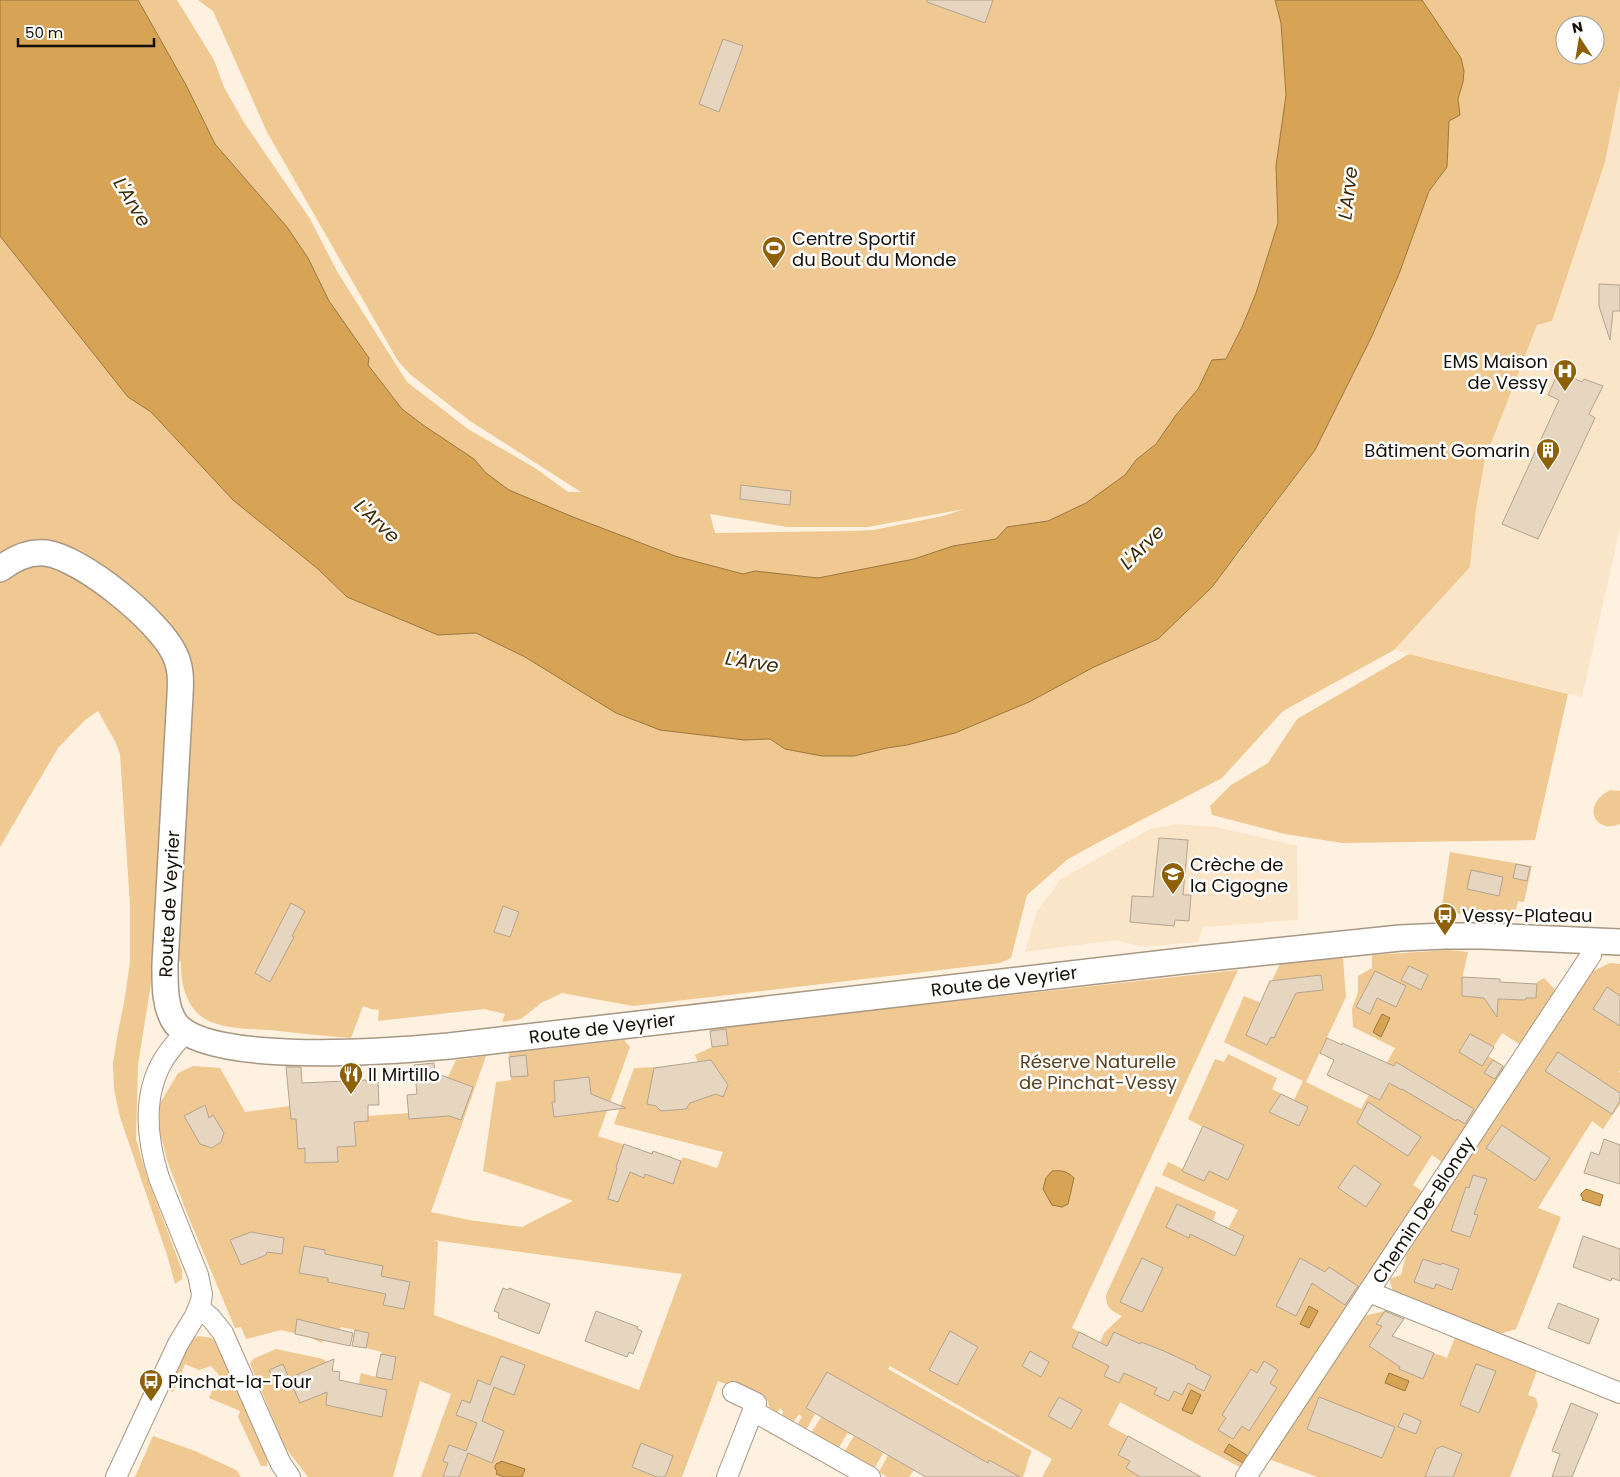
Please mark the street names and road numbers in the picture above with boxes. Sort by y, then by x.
street label: Route de Veyrier [153,830,185,978]
street label: Route de Veyrier [929,960,1079,1002]
street label: Route de Veyrier [527,1007,677,1049]
street label: Chemin De-Blonay [1366,1132,1480,1288]

